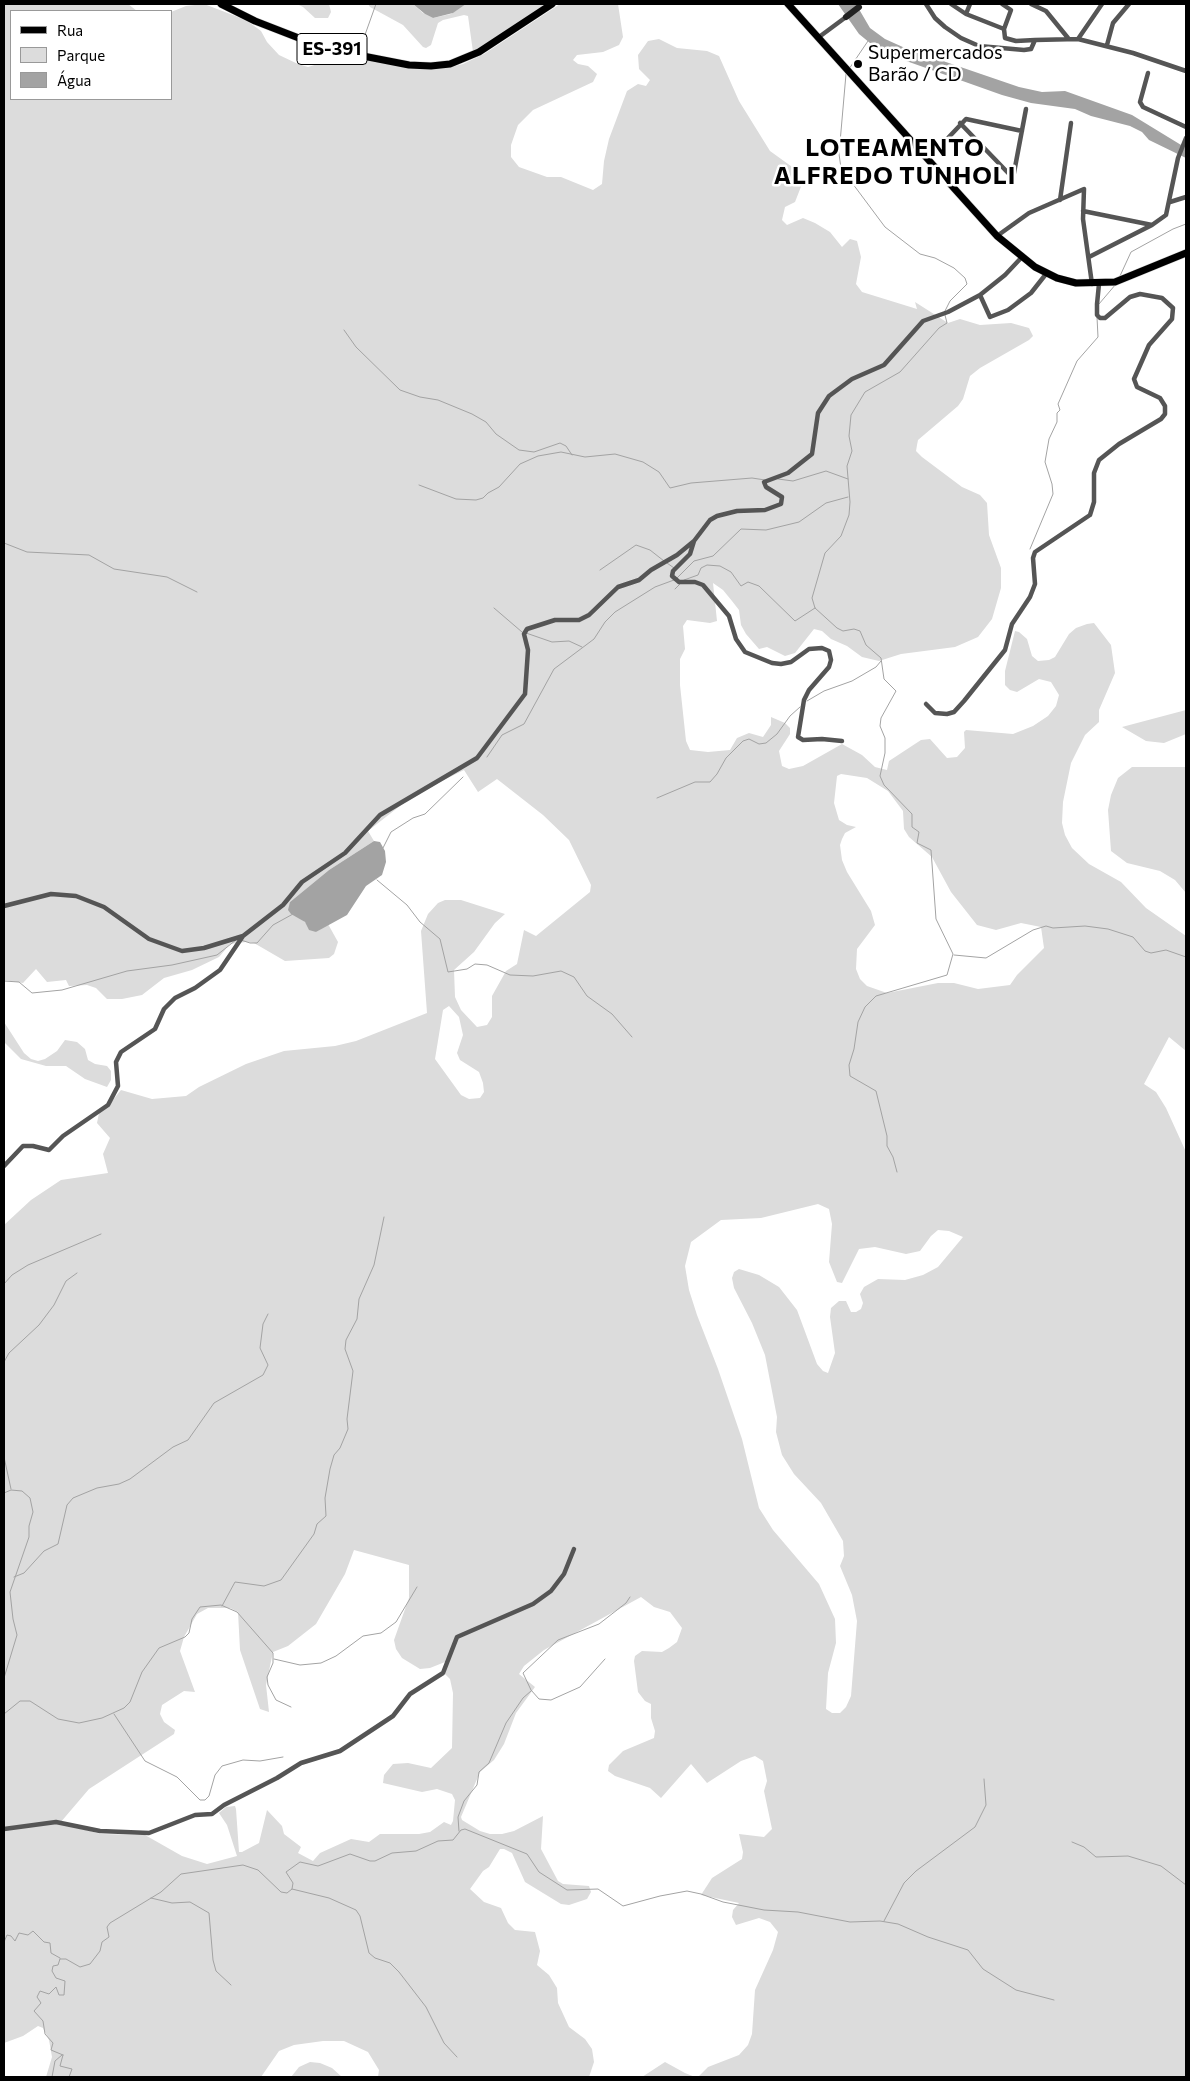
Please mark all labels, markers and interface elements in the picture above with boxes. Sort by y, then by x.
legend [10,10,172,100]
text: Rua [57,21,83,39]
road number: ES-391 [297,34,367,64]
place label: Supermercados Barão / CD [868,42,1003,86]
text: Parque [57,46,105,64]
marker: Supermercados Barão / CD [852,58,864,70]
text: Água [57,71,91,89]
district label: LOTEAMENTO ALFREDO TUNHOLI [772,134,1018,190]

